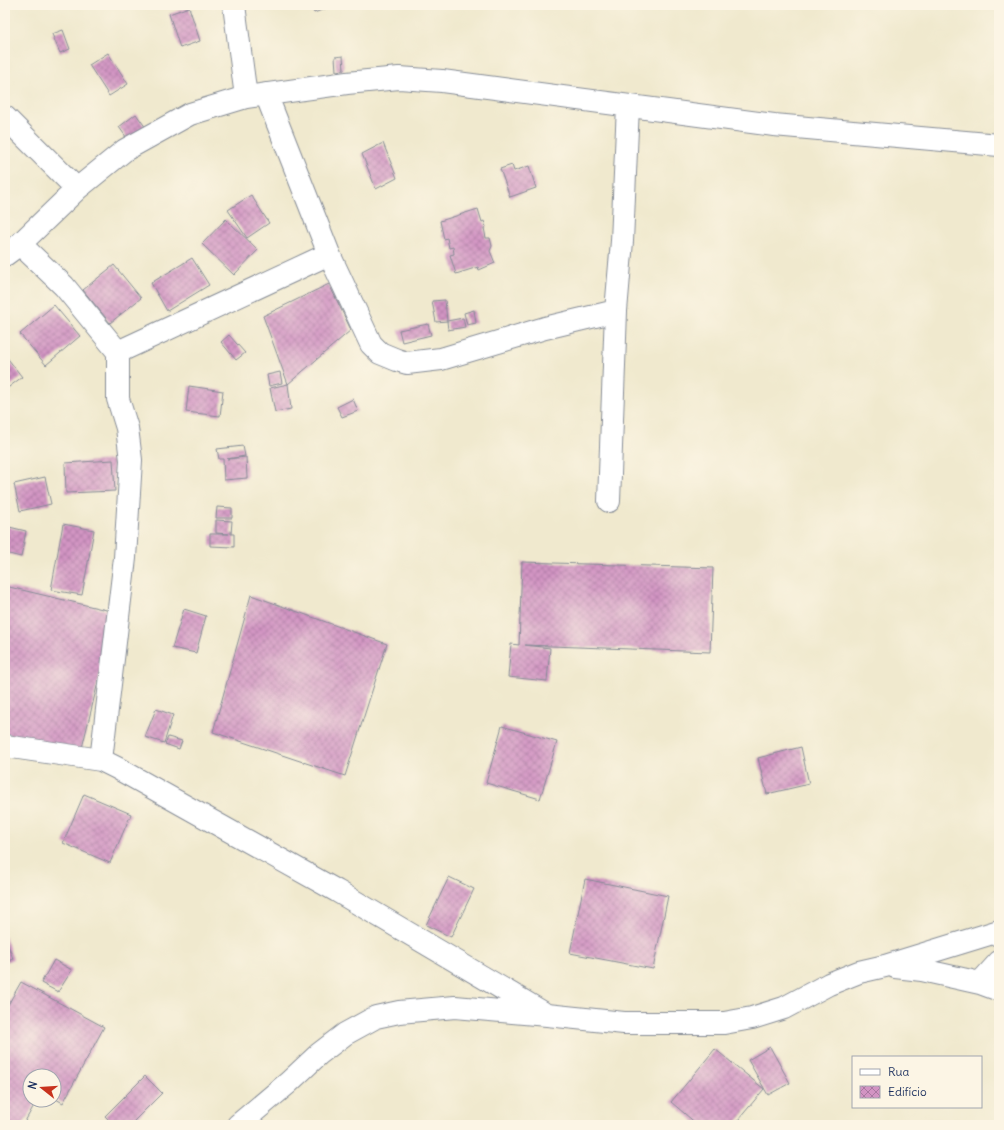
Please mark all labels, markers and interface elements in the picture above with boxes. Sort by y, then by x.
legend [852,1056,982,1108]
text: Rua [888,1064,910,1079]
north arrow [22,1068,62,1108]
text: N [25,1079,40,1091]
text: Edifício [888,1084,927,1099]

